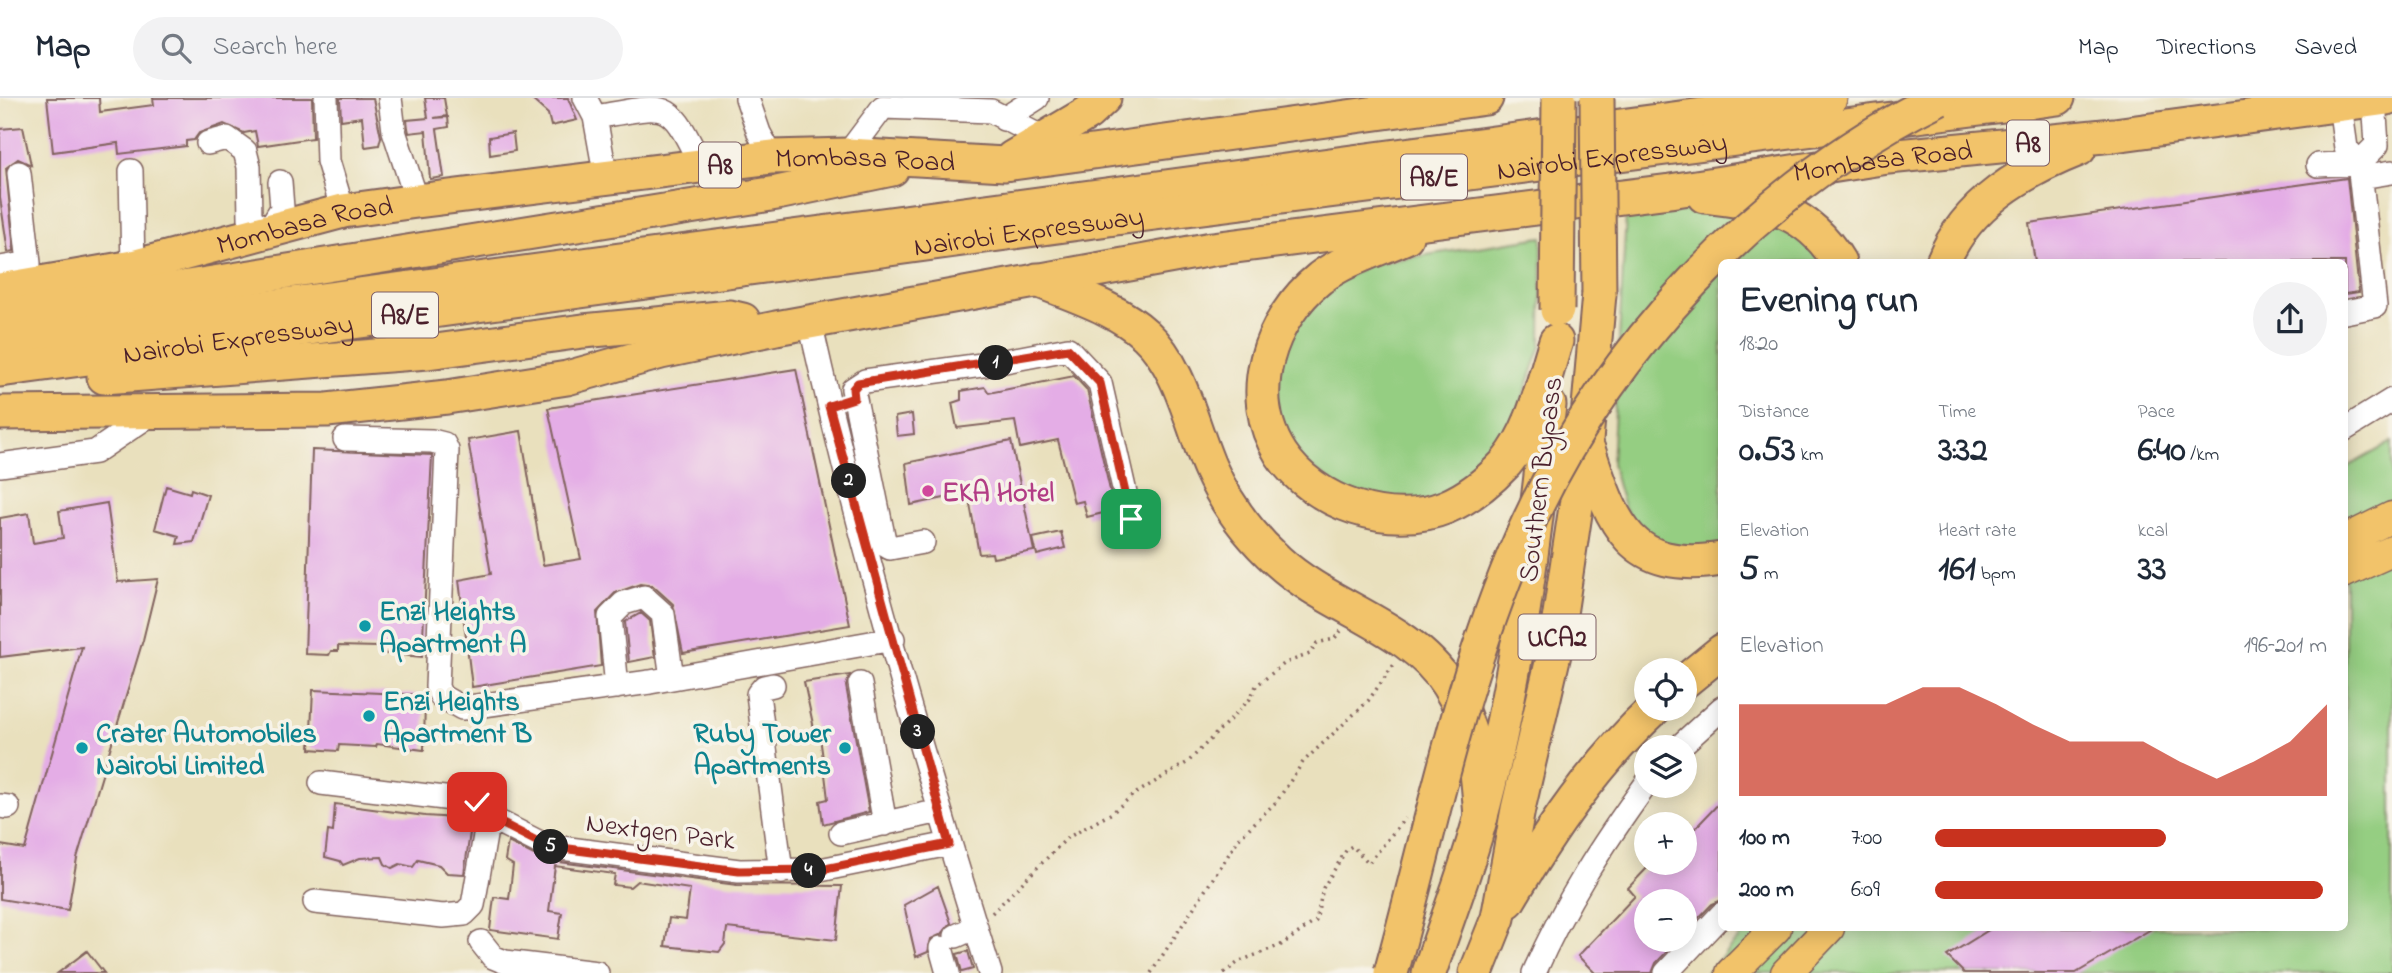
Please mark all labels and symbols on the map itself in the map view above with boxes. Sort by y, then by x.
road number: A8 [2007,120,2049,166]
street label: Nairobi Expressway [1494,123,1730,193]
street label: Mombasa Road [1791,132,1975,195]
street label: Mombasa Road [775,138,957,185]
road number: A8 [699,142,741,188]
road number: A8/E [1401,155,1467,200]
street label: Mombasa Road [212,187,396,268]
street label: Nairobi Expressway [911,198,1146,269]
road number: A8/E [372,292,438,338]
street label: Nairobi Expressway [121,305,356,377]
pin: 1 [978,345,1014,380]
street label: Southern Bypass [1510,374,1575,584]
pin: 2 [832,464,866,498]
place label: EKA Hotel [942,474,1055,515]
marker: EKA Hotel [920,483,936,499]
pin [1101,489,1161,549]
place label: Enzi Heights Apartment A [379,593,526,666]
road number: UCA2 [1518,614,1596,660]
marker: Enzi Heights Apartment A [357,618,373,634]
place label: Enzi Heights Apartment B [383,683,532,756]
marker: Enzi Heights Apartment B [361,708,377,724]
pin: 3 [900,714,936,750]
place label: Crater Automobiles Nairobi Limited [96,715,317,788]
place label: Ruby Tower Apartments [693,715,832,788]
marker: Crater Automobiles Nairobi Limited [74,740,90,756]
marker: Ruby Tower Apartments [837,740,853,756]
pin [447,772,507,832]
street label: Nextgen Park [584,804,738,863]
pin: 5 [534,830,568,864]
pin: 4 [792,854,826,888]

